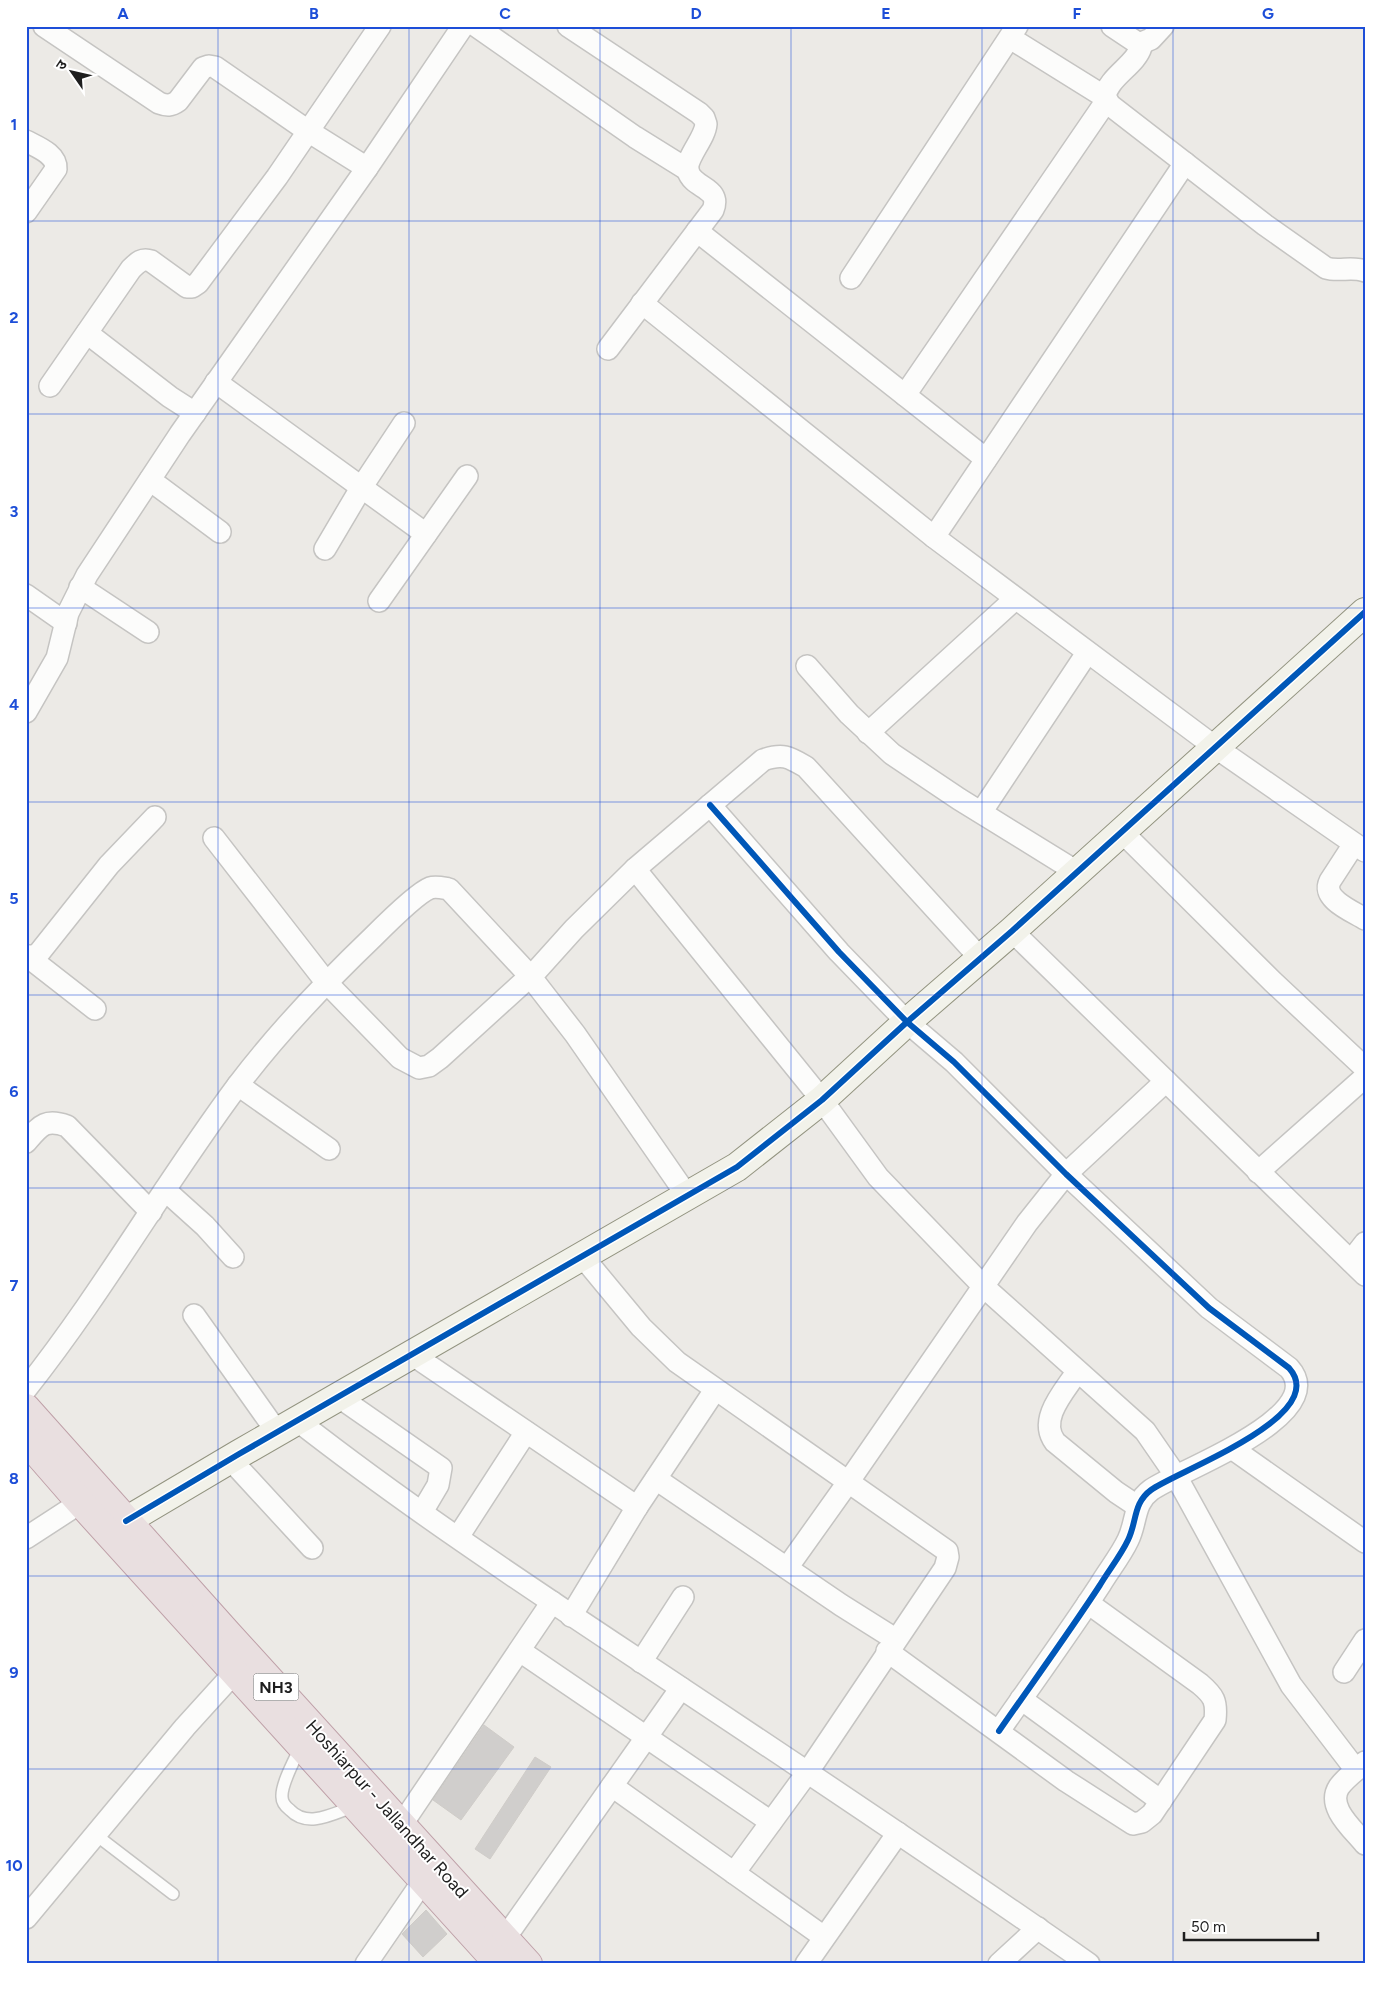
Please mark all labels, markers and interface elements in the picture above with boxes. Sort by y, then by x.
text: A [117,4,129,23]
text: B [309,4,319,23]
text: C [499,4,511,23]
text: D [690,4,702,23]
text: E [881,4,891,23]
text: F [1073,4,1082,23]
text: G [1262,4,1274,23]
north arrow [48,48,98,98]
text: उ [52,56,71,73]
text: 1 [11,115,17,134]
text: 2 [9,308,19,327]
text: 3 [10,502,19,521]
text: 4 [9,695,19,714]
text: 5 [9,889,19,908]
text: 6 [9,1082,19,1101]
text: 7 [10,1276,19,1295]
text: 8 [9,1469,19,1488]
text: 9 [9,1663,19,1682]
road number: NH3 [254,1674,298,1700]
street label: Hoshiarpur - Jallandhar Road [301,1715,473,1903]
text: 10 [5,1856,23,1875]
scale bar [1184,1910,1317,1942]
text: 50 m [1191,1918,1226,1936]

